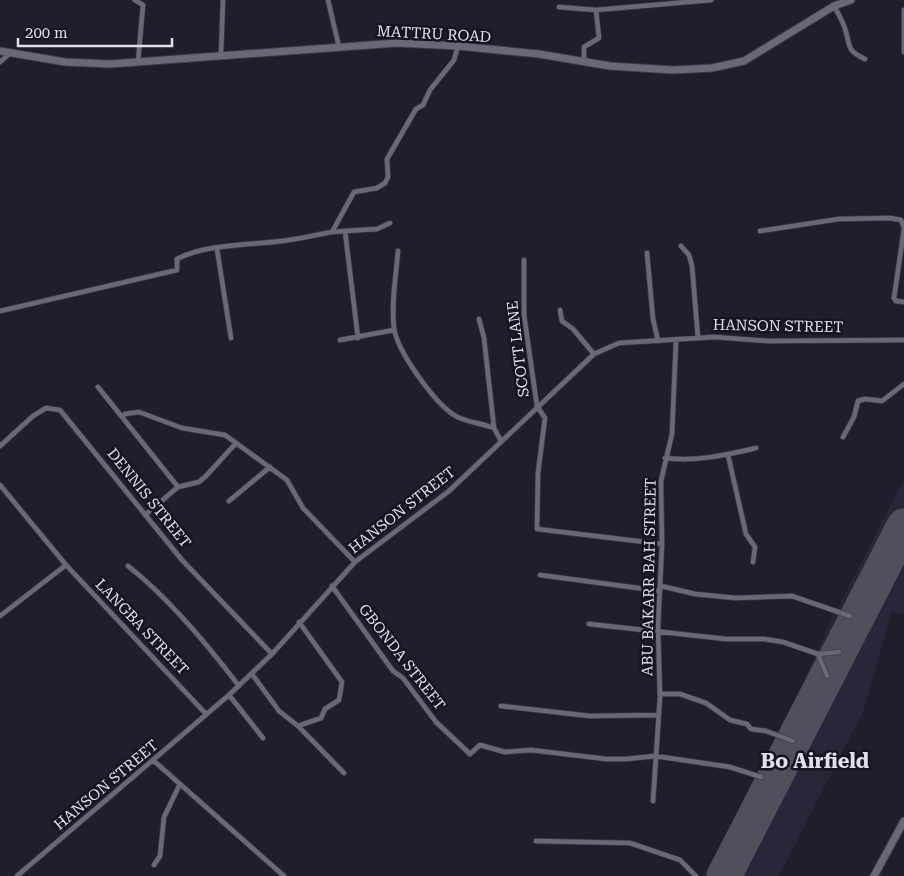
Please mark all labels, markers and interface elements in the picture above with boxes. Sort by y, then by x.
scale bar [18,15,171,47]
street label: MATTRU ROAD [376,22,492,46]
text: 200 m [25,24,68,42]
street label: SCOTT LANE [503,300,533,398]
street label: HANSON STREET [713,316,843,336]
street label: DENNIS STREET [103,445,195,551]
street label: HANSON STREET [345,463,459,557]
street label: ABU BAKARR BAH STREET [638,478,660,676]
street label: LANGBA STREET [92,575,192,679]
street label: GBONDA STREET [355,600,449,714]
street label: HANSON STREET [50,736,162,834]
district label: Bo Airfield [761,749,870,773]

